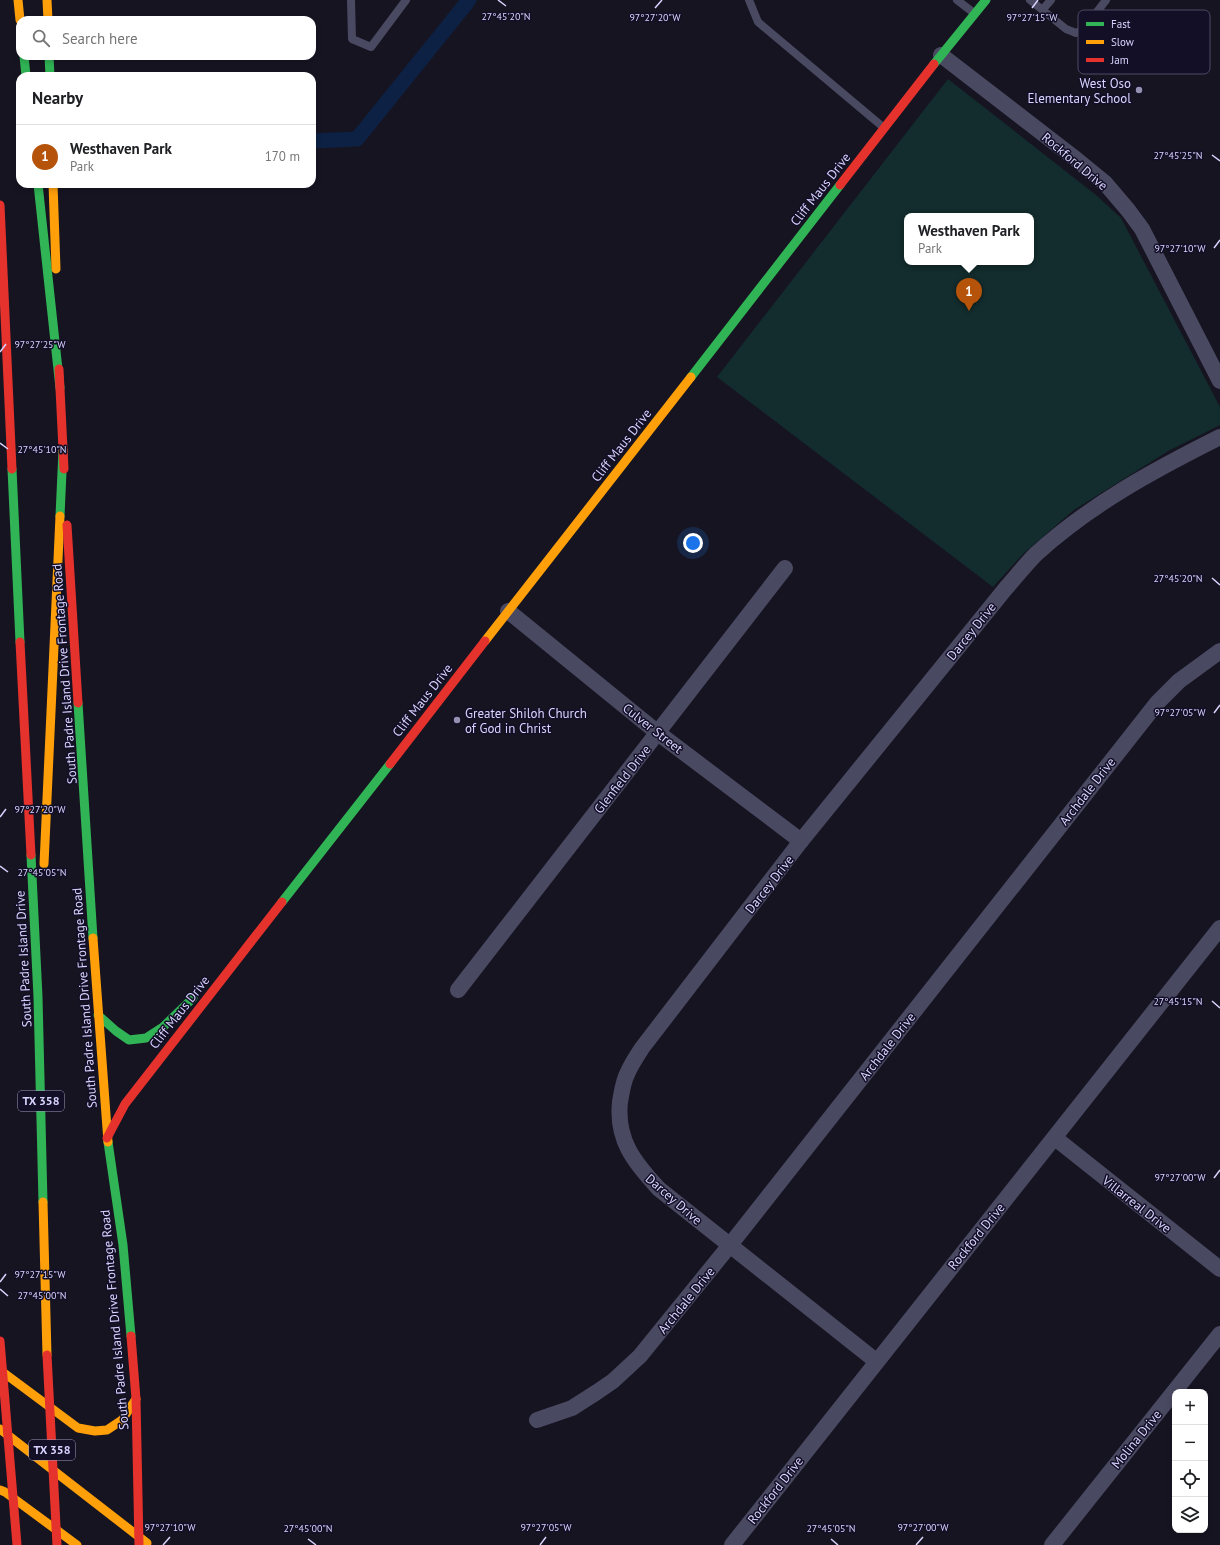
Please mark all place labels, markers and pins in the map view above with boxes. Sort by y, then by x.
place label: West Oso Elementary School [1027,75,1131,107]
marker: West Oso Elementary School [1134,85,1144,95]
pin: 1 [956,278,982,311]
place label: Greater Shiloh Church of God in Christ [465,705,587,737]
marker: Greater Shiloh Church of God in Christ [452,715,462,725]

